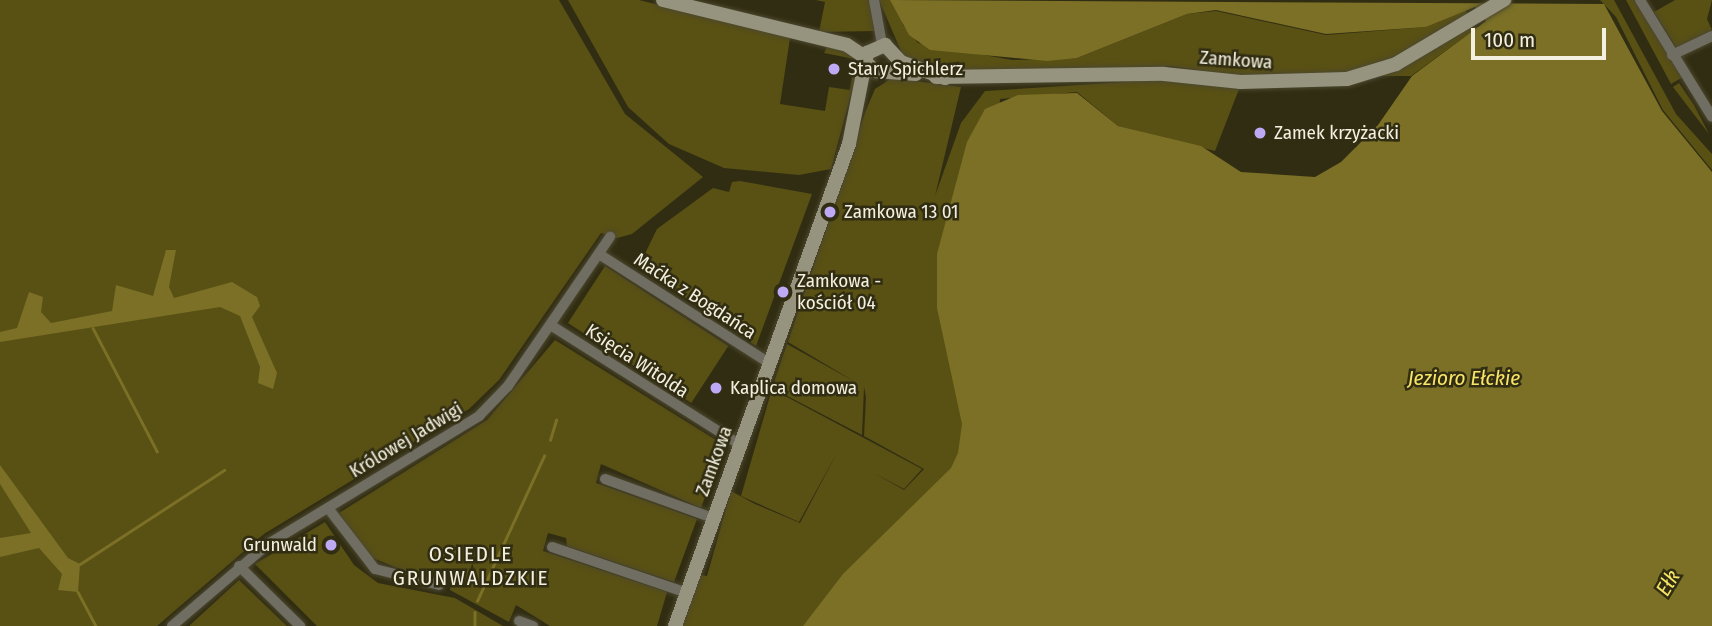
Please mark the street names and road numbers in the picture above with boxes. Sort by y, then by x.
street label: Zamkowa [1199,46,1273,74]
street label: Maćka z Bogdańca [630,248,760,344]
street label: Księcia Witolda [581,319,693,403]
street label: Królowej Jadwigi [345,397,467,483]
street label: Zamkowa [691,423,737,499]

